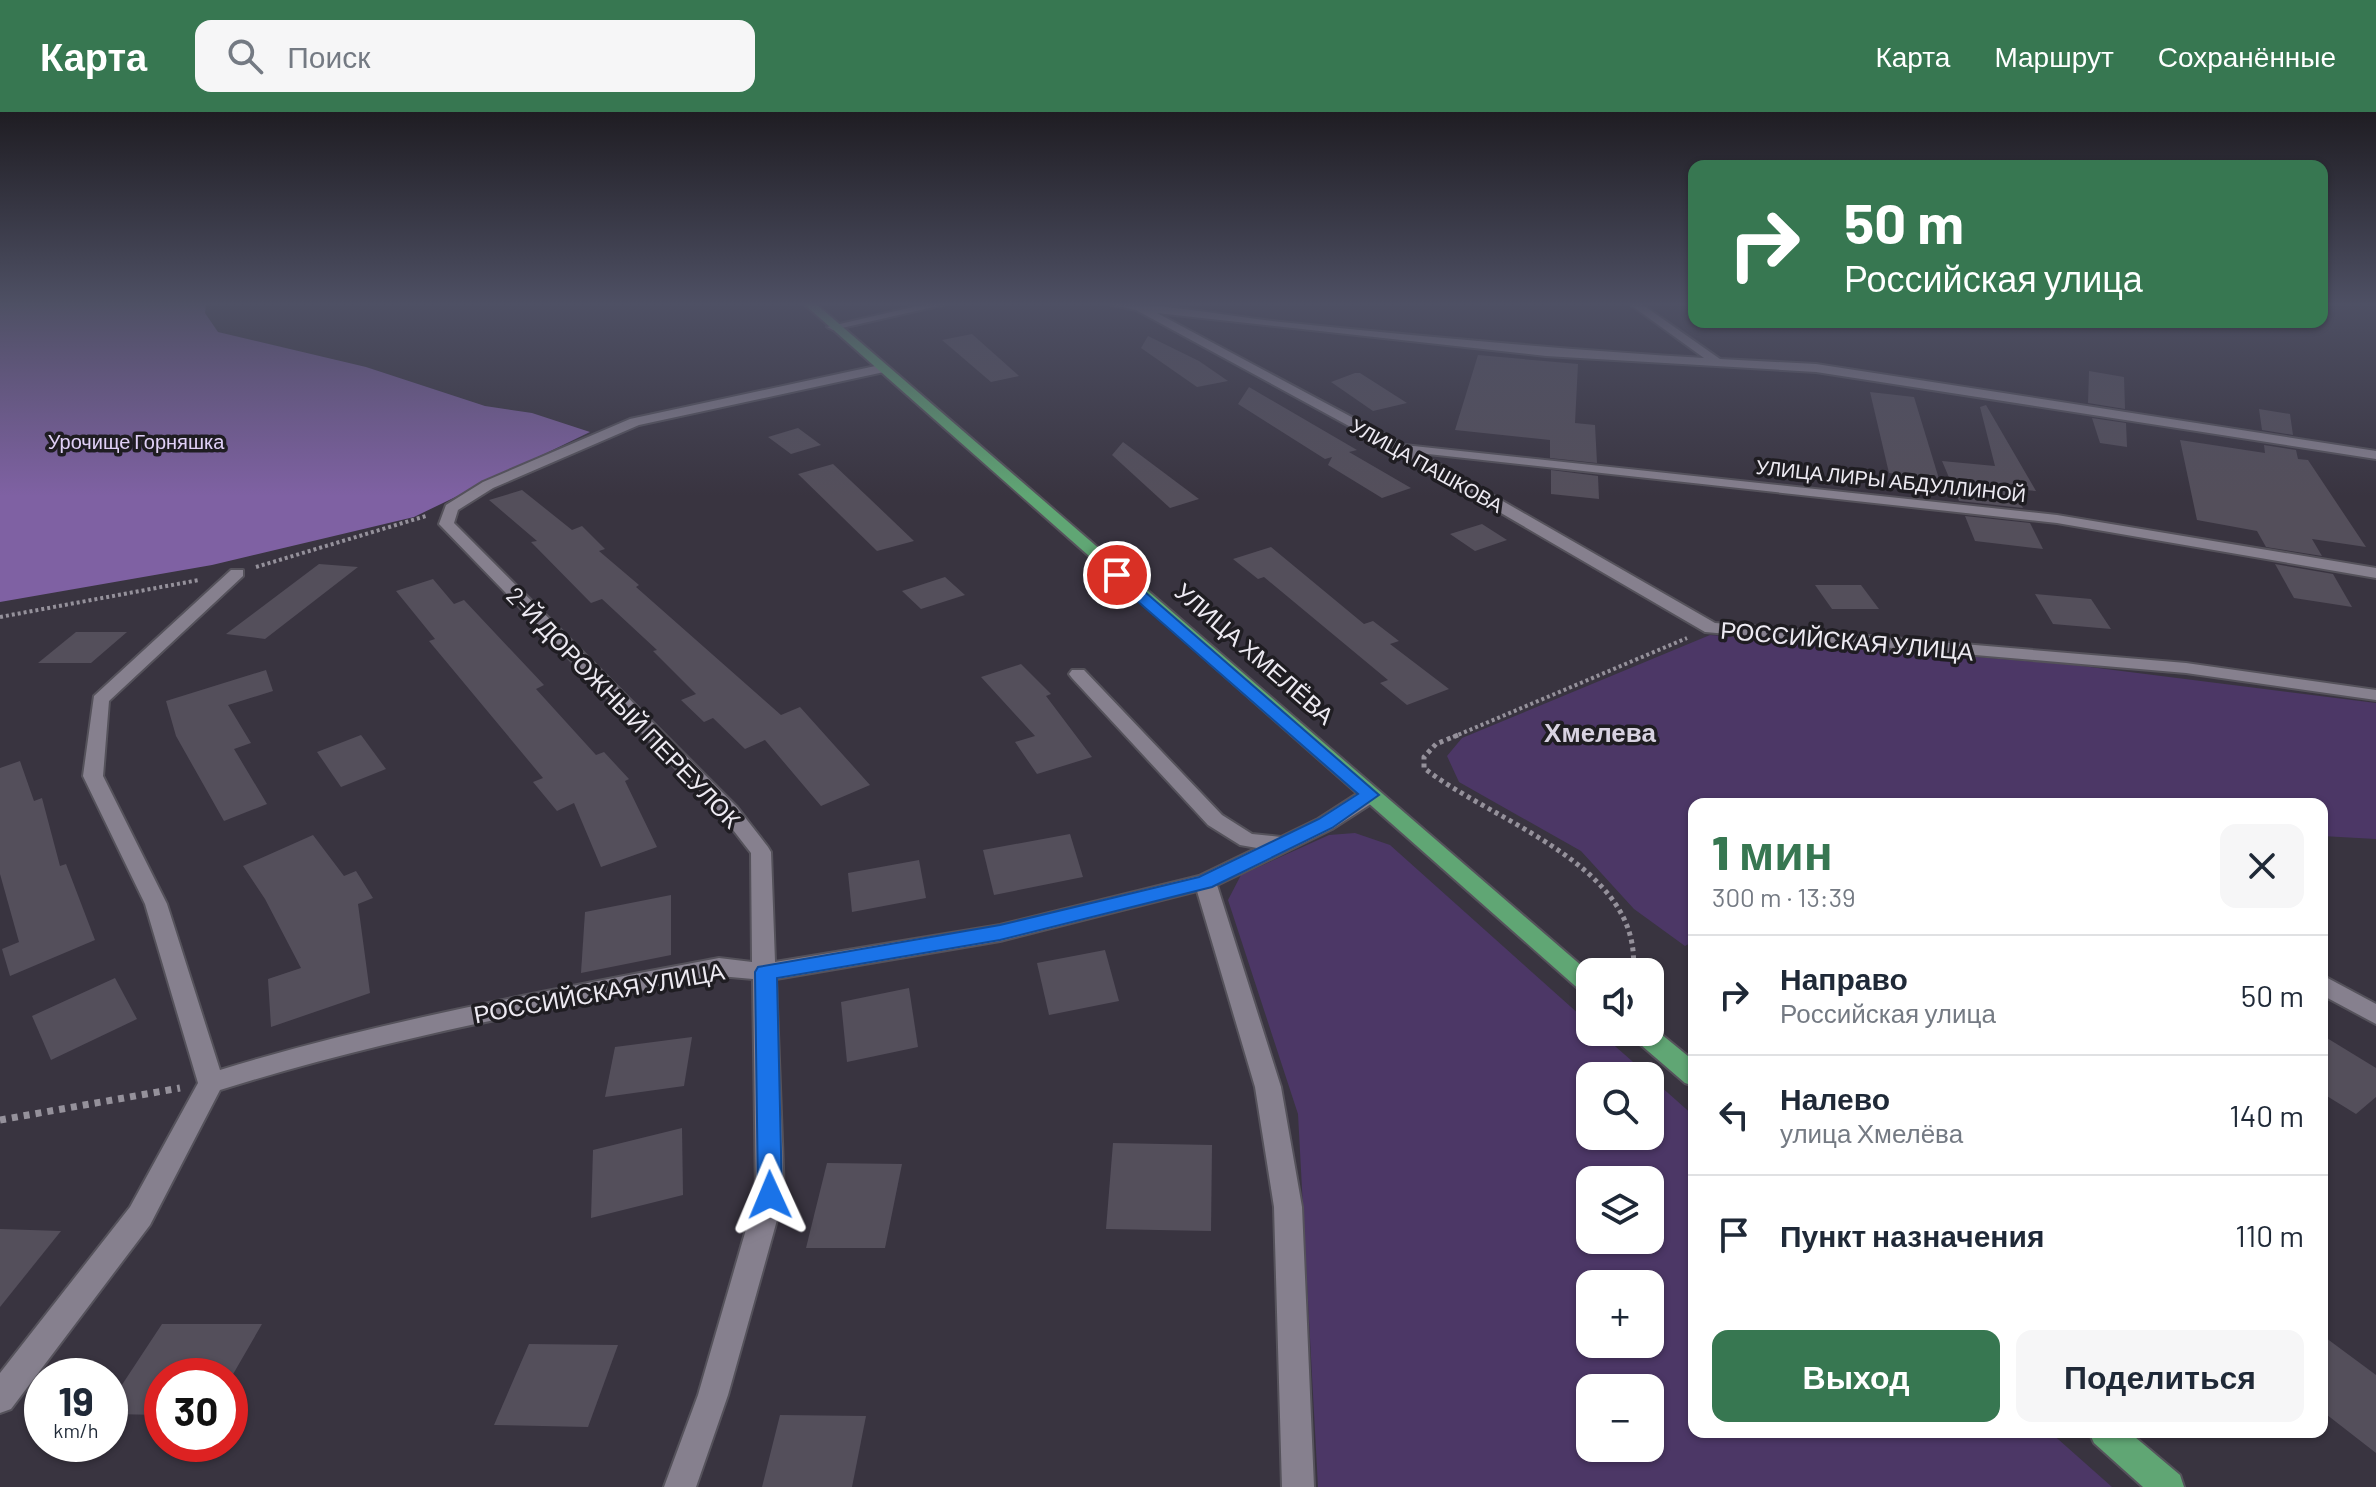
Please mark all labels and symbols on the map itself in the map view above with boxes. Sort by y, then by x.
street label: УЛИЦА ПАШКОВА [1347,413,1508,517]
park label: Урочище Горняшка [48,429,225,453]
street label: УЛИЦА ЛИРЫ АБДУЛЛИНОЙ [1755,454,2027,506]
pin [1083,541,1151,609]
street label: УЛИЦА ХМЕЛЁВА [1170,576,1340,730]
street label: 2-Й ДОРОЖНЫЙ ПЕРЕУЛОК [501,580,747,834]
street label: РОССИЙСКАЯ УЛИЦА [1719,614,1975,666]
district label: Хмелева [1544,716,1656,747]
street label: РОССИЙСКАЯ УЛИЦА [471,956,727,1028]
position arrow [728,1153,812,1237]
speed limit sign: 30 [144,1358,248,1462]

